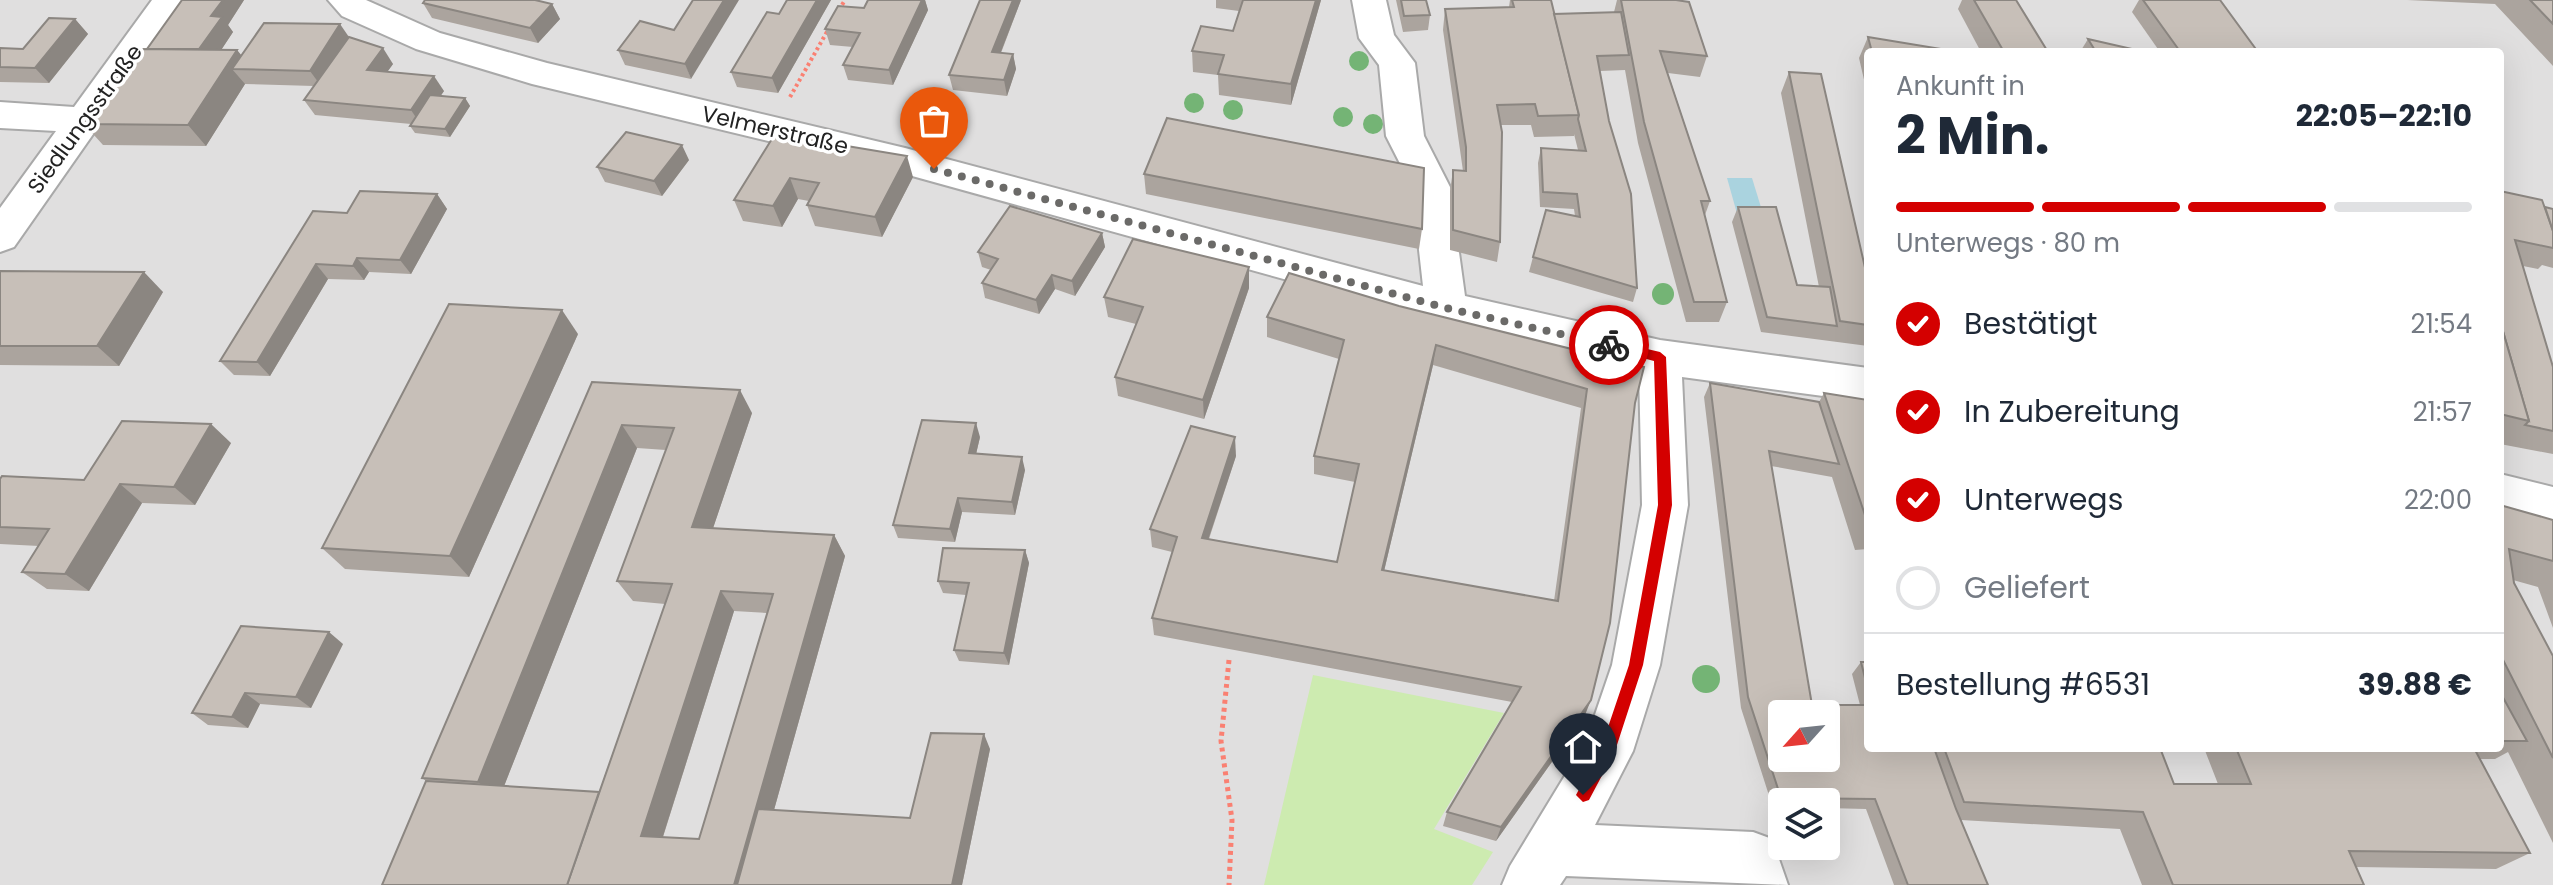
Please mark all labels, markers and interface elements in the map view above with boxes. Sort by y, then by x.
street label: Siedlungsstraße [20,38,150,200]
text: Ankunft in [1896,68,2025,104]
pin [900,87,968,169]
text: 22:05–22:10 [2296,94,2472,137]
street label: Velmerstraße [699,98,851,162]
icon: bag [912,99,956,143]
text: 2 Min. [1896,99,2050,172]
text: Unterwegs · 80 m [1896,225,2120,261]
icon: check [1896,302,1940,346]
text: Bestätigt [1964,302,2097,345]
courier [1569,305,1649,385]
text: 21:54 [2411,306,2472,342]
icon: bike [1587,323,1631,367]
icon: check [1896,390,1940,434]
text: In Zubereitung [1964,390,2180,433]
text: 21:57 [2413,394,2472,430]
icon: check [1896,478,1940,522]
text: Unterwegs [1964,478,2123,521]
text: 22:00 [2404,482,2472,518]
text: Geliefert [1964,566,2090,609]
text: Bestellung #6531 [1896,663,2150,706]
text: 39.88 € [2358,663,2472,706]
north arrow [1768,700,1840,772]
map controls [1768,700,1840,860]
pin [1549,713,1617,795]
icon: home [1561,725,1605,769]
button: layers [1768,788,1840,860]

